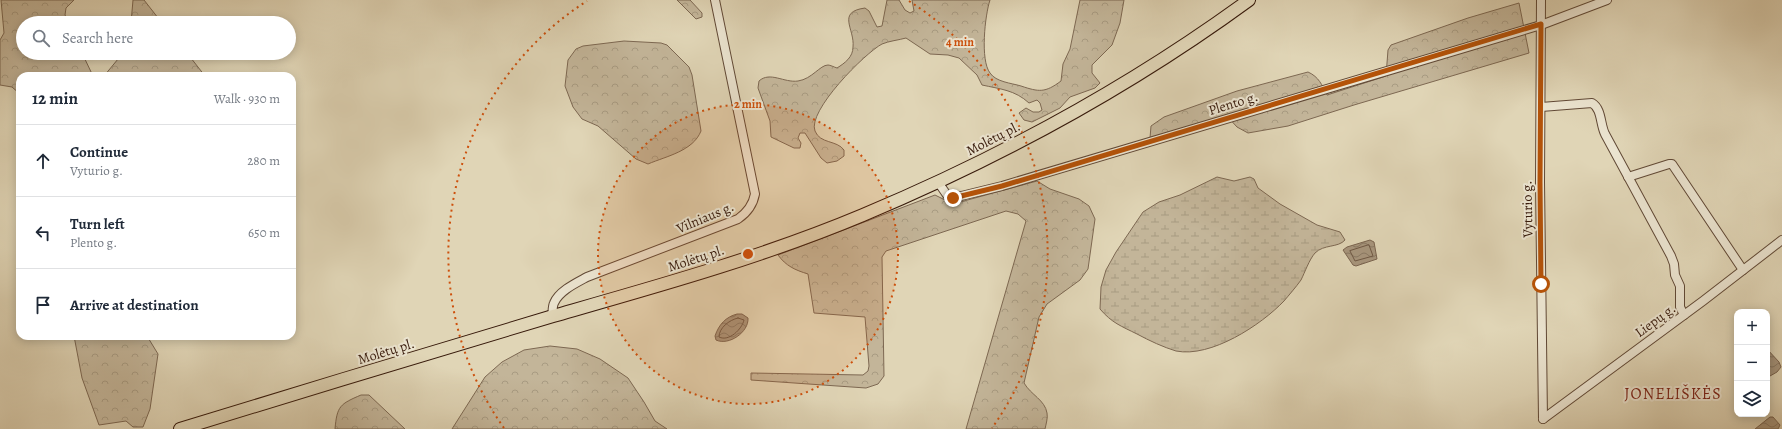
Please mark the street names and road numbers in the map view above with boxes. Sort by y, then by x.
street label: Plento g. [1206,87,1260,120]
street label: Molėtų pl. [963,117,1024,160]
street label: Vyturio g. [1518,180,1538,239]
street label: Vilniaus g. [673,197,737,238]
street label: Molėtų pl. [665,240,727,277]
street label: Liepų g. [1631,299,1680,342]
street label: Molėtų pl. [355,334,417,369]

